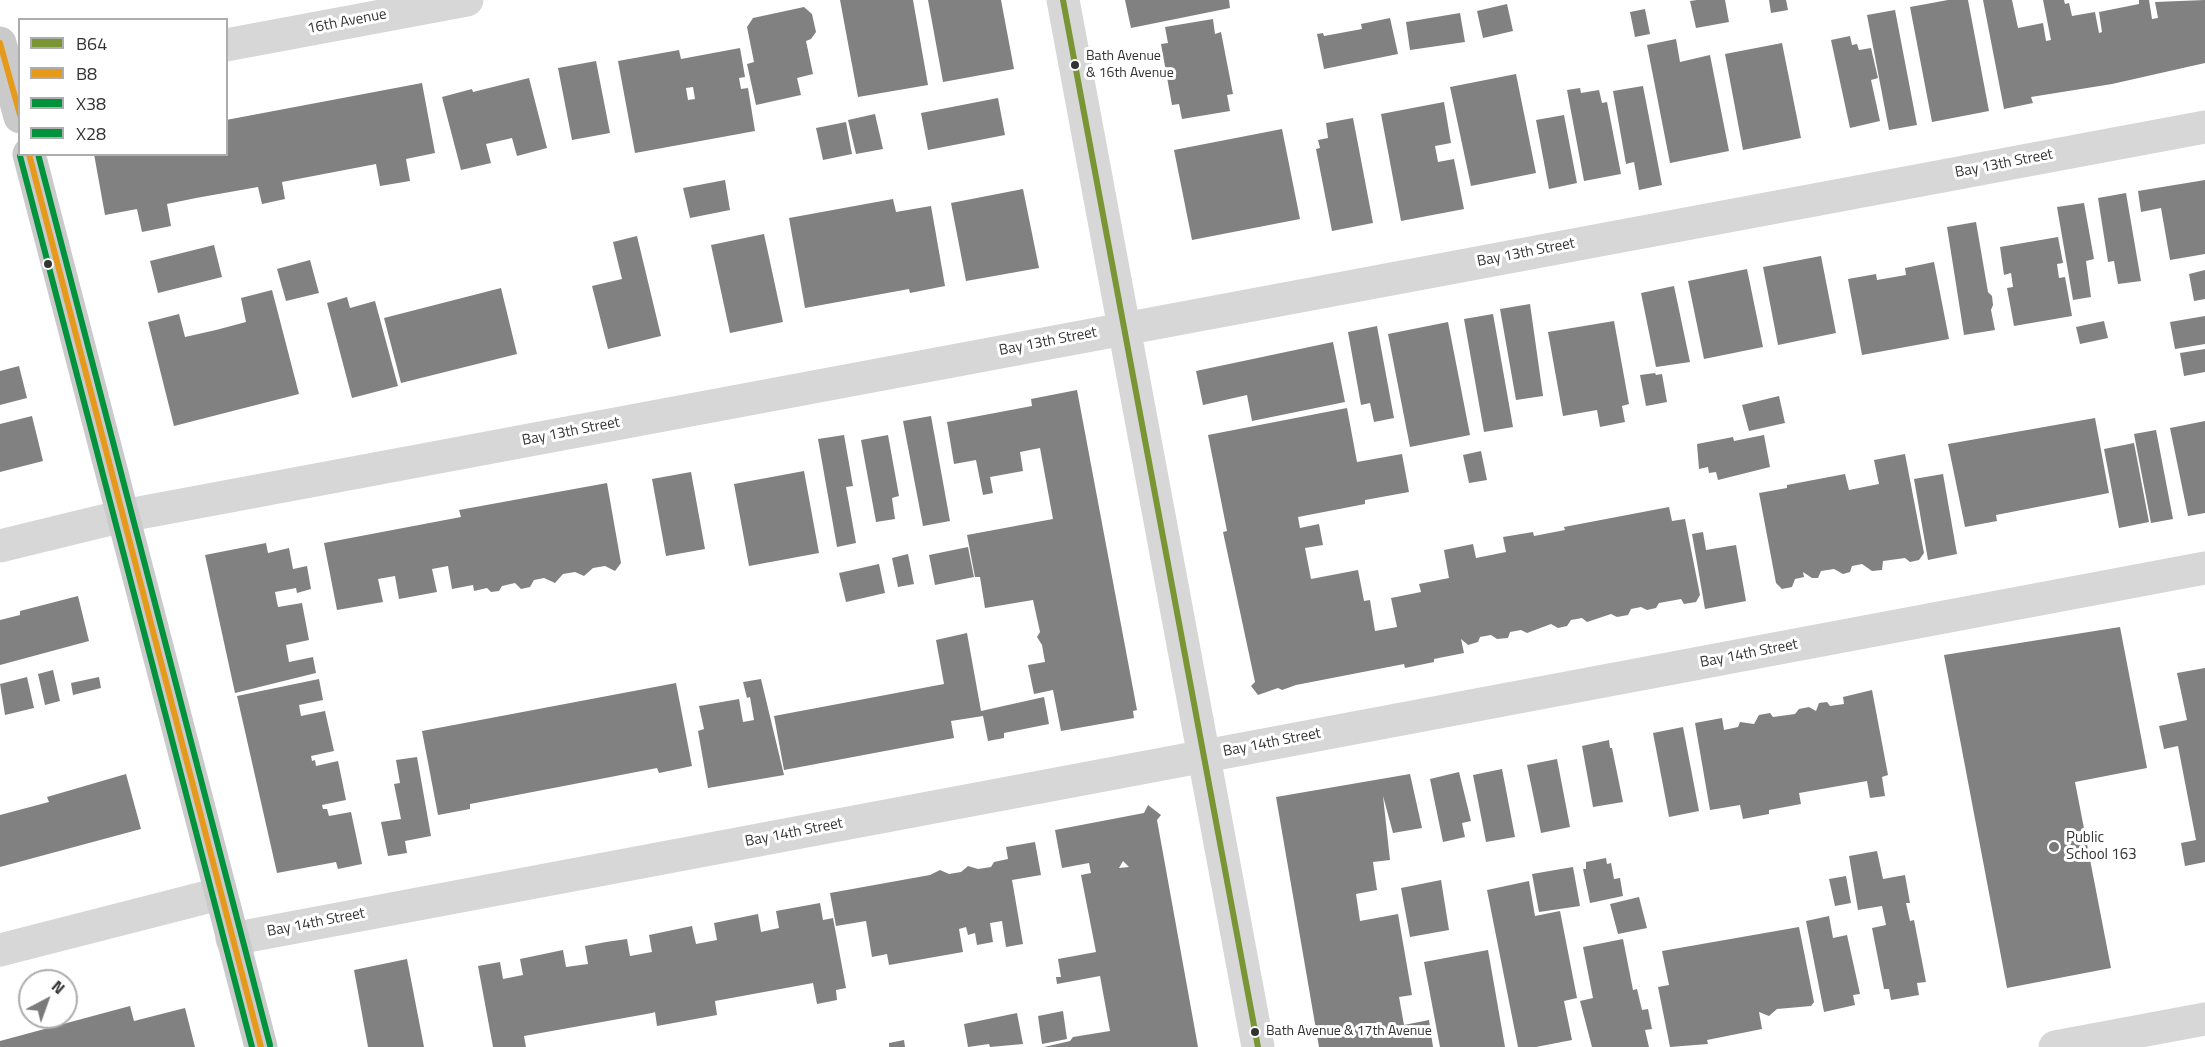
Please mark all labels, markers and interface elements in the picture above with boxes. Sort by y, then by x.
street label: 16th Avenue [306,6,388,38]
legend [18,18,228,156]
text: B64 [76,30,107,57]
place label: Bath Avenue & 16th Avenue [1086,49,1174,82]
marker: Bath Avenue & 16th Avenue [1069,59,1081,71]
text: B8 [76,60,97,87]
text: X38 [76,90,106,117]
text: X28 [76,120,106,147]
street label: Bay 13th Street [1954,146,2054,182]
street label: Bay 13th Street [1476,235,1576,271]
unlabelled marker [42,258,54,270]
street label: Bay 13th Street [998,324,1098,360]
street label: Bay 13th Street [521,414,621,450]
street label: Bay 14th Street [1699,636,1799,672]
street label: Bay 14th Street [1222,725,1322,761]
street label: Bay 14th Street [744,815,844,851]
place label: Public School 163 [2066,829,2137,864]
marker: Public School 163 [2047,840,2061,854]
street label: Bay 14th Street [266,905,366,941]
north arrow [18,969,78,1029]
text: N [46,974,71,1000]
place label: Bath Avenue & 17th Avenue [1266,1024,1432,1040]
marker: Bath Avenue & 17th Avenue [1249,1026,1261,1038]

